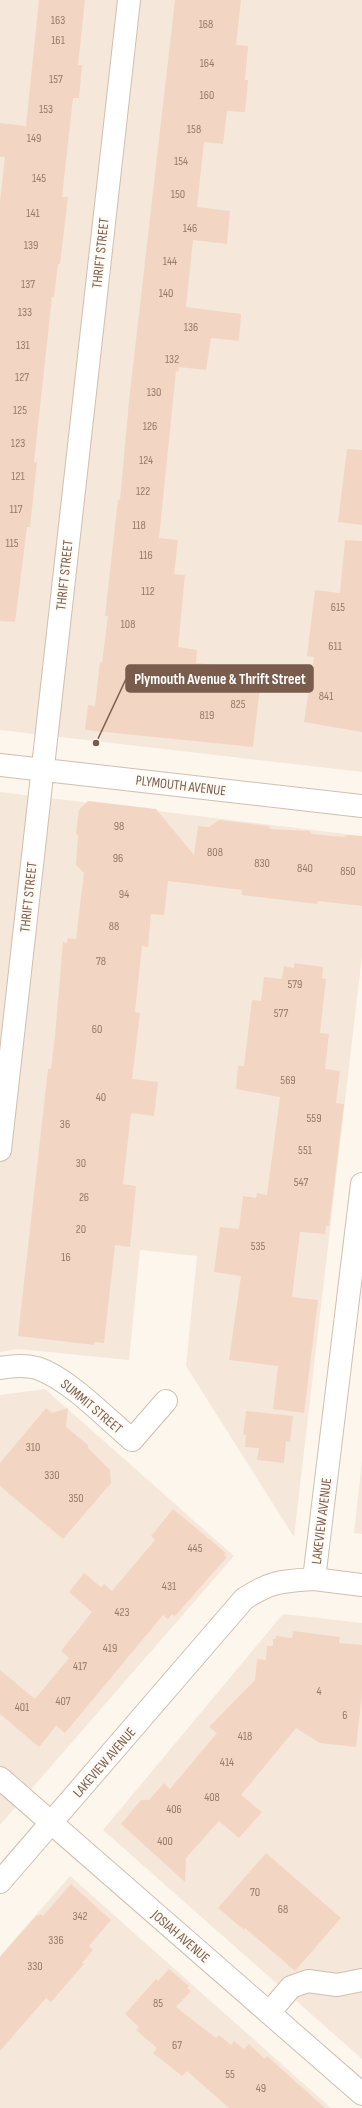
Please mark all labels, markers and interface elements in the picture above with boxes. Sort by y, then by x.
house number: 163 [51,13,65,28]
house number: 168 [199,17,213,32]
house number: 161 [51,33,66,48]
house number: 164 [200,56,214,71]
house number: 157 [49,72,63,87]
house number: 160 [200,88,214,103]
house number: 153 [39,102,53,117]
house number: 158 [187,122,201,137]
house number: 149 [27,131,41,146]
house number: 154 [174,154,188,169]
house number: 145 [32,171,46,186]
house number: 150 [171,187,185,202]
house number: 141 [26,206,41,221]
street label: THRIFT STREET [88,217,113,289]
house number: 146 [183,221,197,236]
house number: 139 [24,238,38,253]
house number: 144 [163,254,177,269]
house number: 137 [21,277,35,292]
house number: 140 [159,286,173,301]
house number: 133 [18,305,32,320]
house number: 136 [184,320,198,335]
house number: 131 [16,338,31,353]
house number: 132 [165,352,179,367]
house number: 127 [15,370,29,385]
house number: 130 [147,385,161,400]
house number: 125 [13,403,27,418]
house number: 126 [143,419,157,434]
house number: 123 [11,436,25,451]
house number: 124 [139,453,153,468]
house number: 121 [11,469,26,484]
house number: 122 [136,484,150,499]
house number: 117 [9,502,23,517]
house number: 118 [132,518,146,533]
house number: 115 [5,536,19,551]
street label: THRIFT STREET [52,539,77,611]
house number: 116 [139,548,153,563]
house number: 112 [141,584,155,599]
house number: 615 [331,600,345,615]
house number: 108 [121,617,135,632]
house number: 611 [328,639,343,654]
callout: Plymouth Avenue & Thrift Street [126,665,313,692]
text: Plymouth Avenue & Thrift Street [134,670,306,689]
house number: 841 [319,689,334,704]
house number: 825 [230,697,246,712]
house number: 819 [200,708,214,723]
street label: PLYMOUTH AVENUE [135,772,227,799]
house number: 98 [114,819,124,834]
house number: 808 [207,845,223,860]
house number: 96 [113,851,123,866]
house number: 830 [254,856,270,871]
street label: THRIFT STREET [16,861,41,933]
house number: 840 [297,861,313,876]
house number: 850 [340,864,356,879]
house number: 94 [119,887,129,902]
house number: 88 [109,919,119,934]
house number: 78 [96,954,106,969]
house number: 579 [288,977,302,992]
house number: 577 [274,1006,288,1021]
house number: 60 [92,1022,102,1037]
house number: 569 [280,1073,296,1088]
house number: 40 [96,1090,106,1105]
house number: 559 [307,1111,321,1126]
house number: 36 [60,1117,70,1132]
house number: 551 [298,1143,313,1158]
house number: 30 [76,1156,86,1171]
house number: 547 [294,1175,308,1190]
house number: 26 [79,1190,89,1205]
house number: 20 [76,1222,86,1237]
house number: 535 [251,1239,266,1254]
house number: 16 [61,1250,71,1265]
street label: SUMMIT STREET [57,1376,126,1437]
house number: 310 [26,1440,40,1455]
house number: 330 [44,1468,60,1483]
street label: LAKEVIEW AVENUE [308,1477,335,1565]
house number: 350 [68,1491,84,1506]
house number: 445 [188,1541,203,1556]
house number: 431 [162,1579,177,1594]
house number: 423 [114,1605,130,1620]
house number: 419 [103,1641,117,1656]
house number: 417 [73,1659,87,1674]
house number: 4 [316,1684,322,1699]
house number: 407 [55,1694,71,1709]
house number: 401 [15,1700,30,1715]
house number: 6 [342,1708,348,1723]
street label: LAKEVIEW AVENUE [69,1724,140,1801]
house number: 418 [238,1729,252,1744]
house number: 414 [220,1755,234,1770]
house number: 408 [204,1790,220,1805]
house number: 406 [166,1802,182,1817]
house number: 400 [157,1834,173,1849]
house number: 70 [250,1885,260,1900]
house number: 68 [278,1902,288,1917]
street label: JOSIAH AVENUE [147,1906,213,1966]
house number: 342 [72,1909,88,1924]
house number: 336 [48,1933,64,1948]
house number: 330 [27,1959,43,1974]
house number: 85 [153,1996,163,2011]
house number: 67 [172,2038,182,2053]
house number: 55 [225,2067,235,2082]
house number: 49 [256,2081,266,2096]

